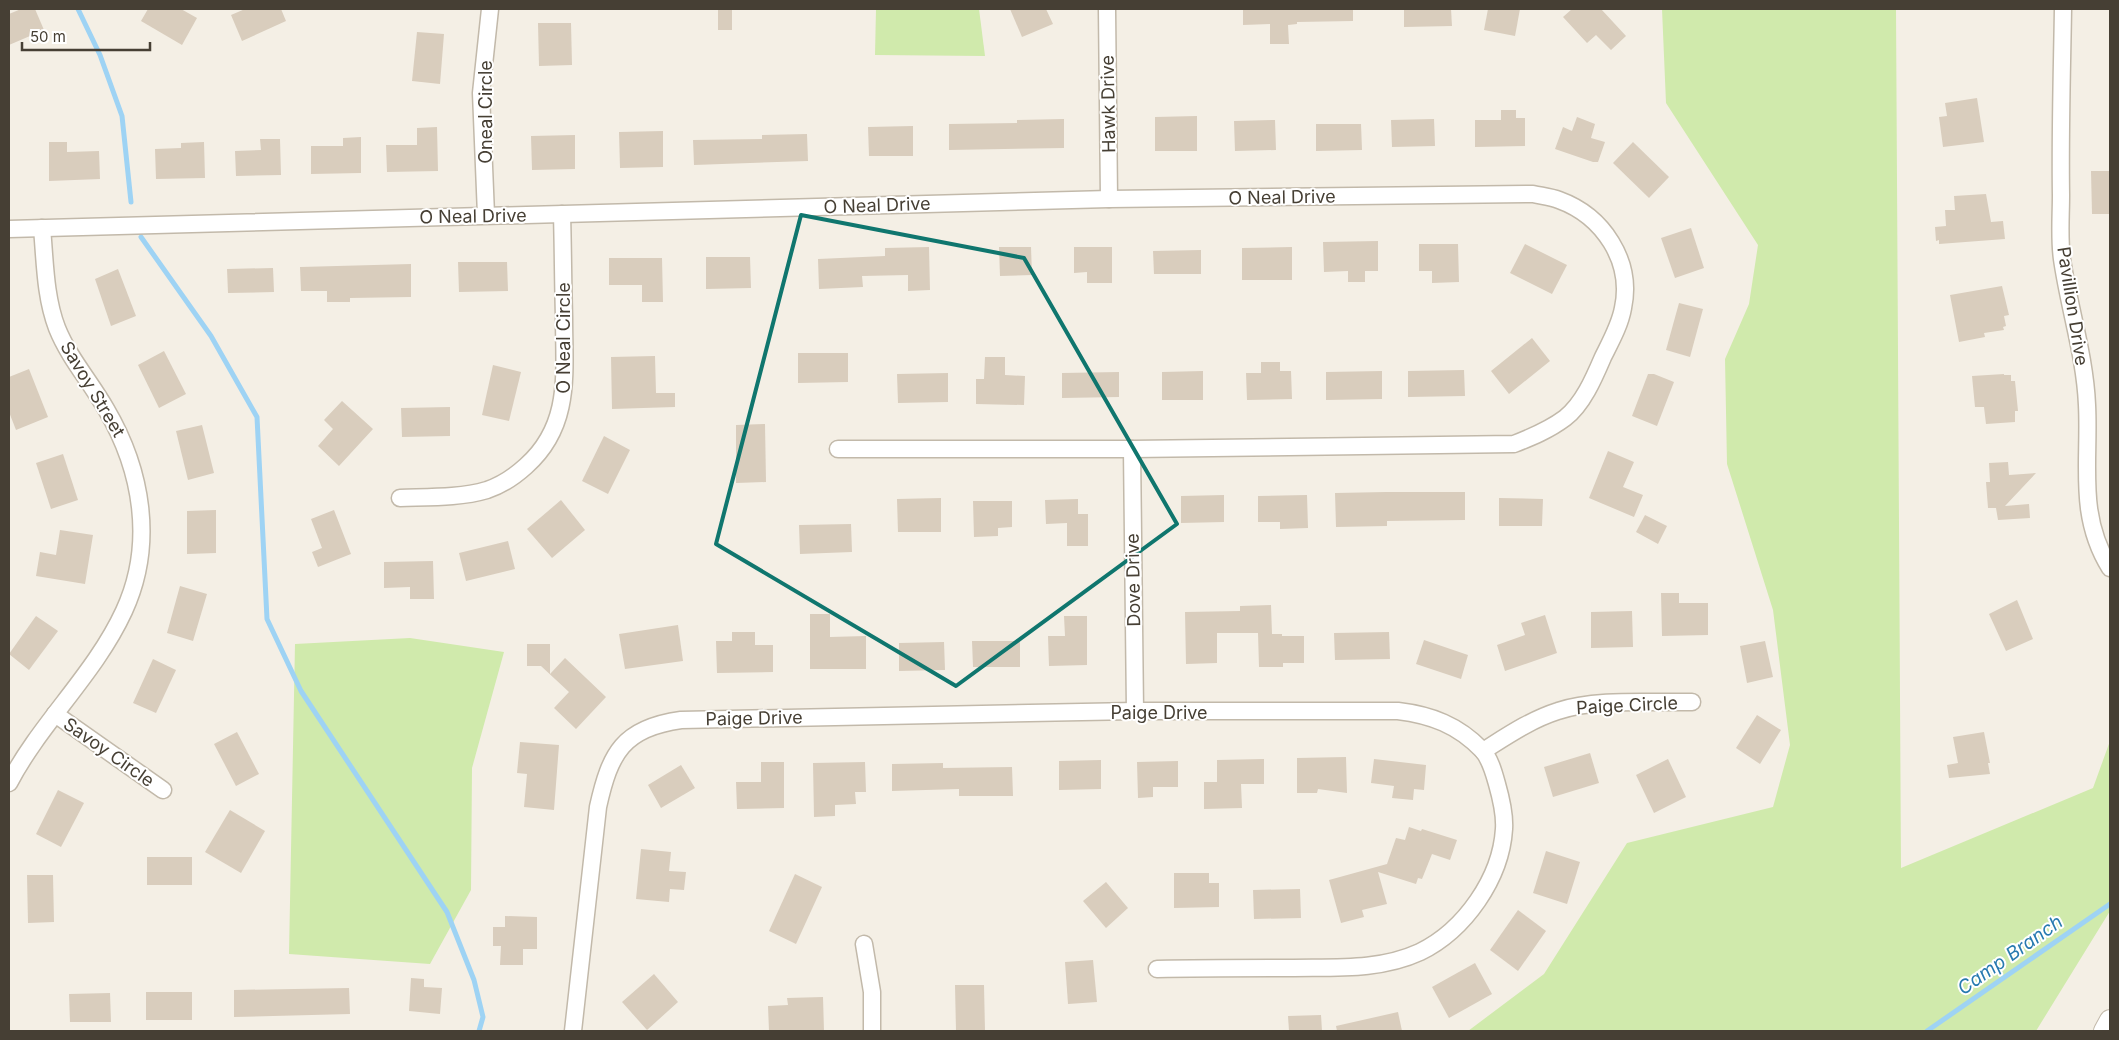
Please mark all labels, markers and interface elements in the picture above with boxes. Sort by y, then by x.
scale bar [22,20,150,52]
text: 50 m [30,27,66,46]
street label: Hawk Drive [1097,55,1119,153]
street label: Oneal Circle [475,60,496,164]
street label: O Neal Drive [1228,186,1336,208]
street label: O Neal Drive [823,193,931,217]
street label: O Neal Drive [419,205,527,227]
street label: Pavillion Drive [2053,245,2093,367]
street label: O Neal Circle [553,282,574,394]
street label: Savoy Street [56,337,130,441]
street label: Dove Drive [1122,533,1144,627]
street label: Paige Circle [1576,692,1678,718]
street label: Paige Drive [1110,702,1208,723]
street label: Paige Drive [705,707,803,729]
street label: Savoy Circle [60,713,158,791]
water label: Camp Branch [1953,910,2067,1000]

